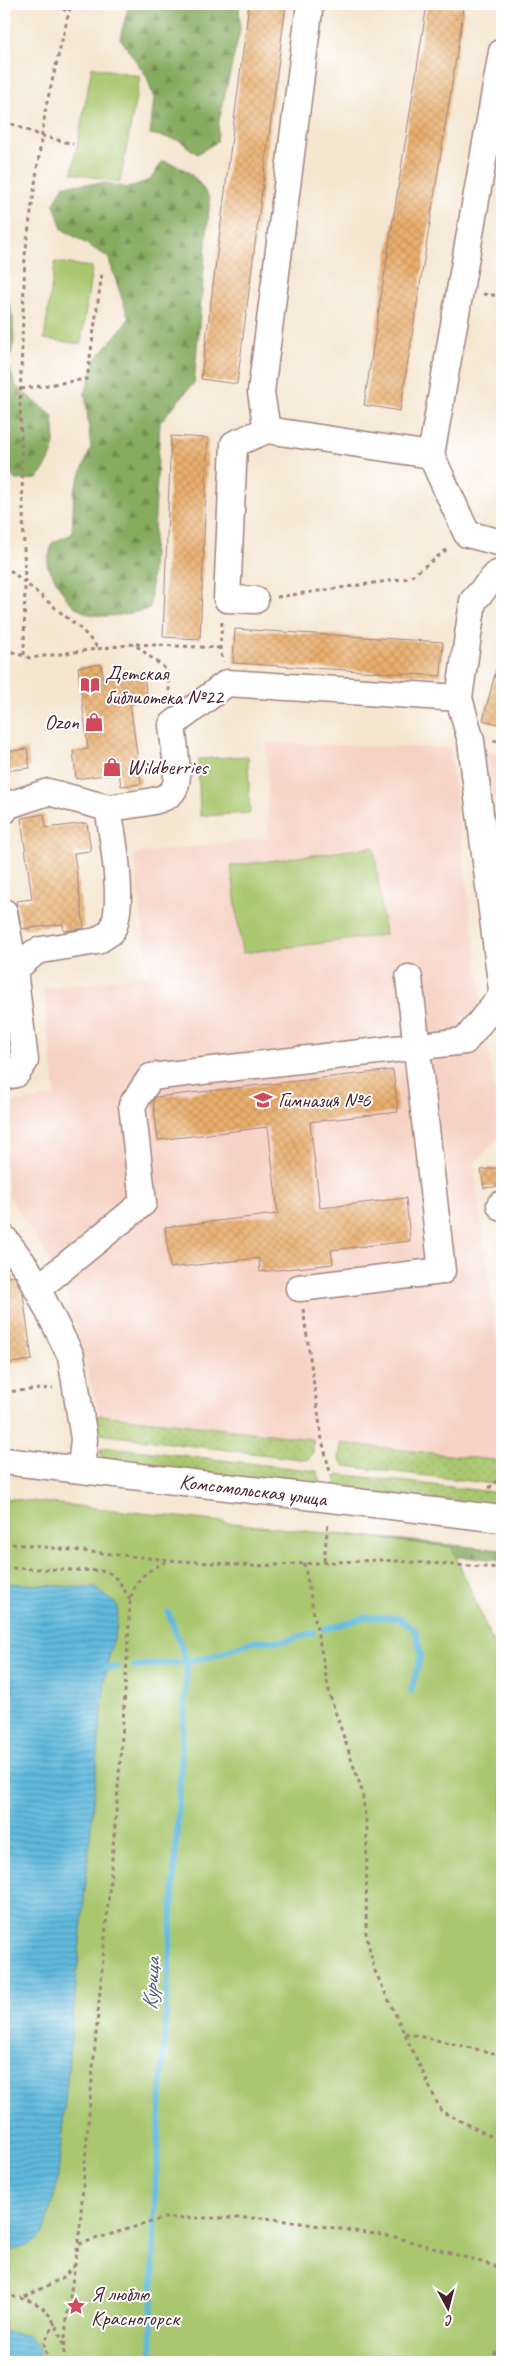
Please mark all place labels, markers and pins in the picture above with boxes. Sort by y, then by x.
place label: Детская библиотека №22 [105,660,225,710]
library icon: Детская библиотека №22 [79,674,101,696]
place label: Ozon [44,709,80,735]
shop icon: Ozon [83,711,105,733]
place label: Wildberries [127,754,209,780]
shop icon: Wildberries [101,756,123,778]
place label: Гимназия №6 [278,1087,371,1113]
school or university icon: Гимназия №6 [252,1089,274,1111]
place label: Я люблю Красногорск [91,2281,181,2331]
place icon: Я люблю Красногорск [65,2295,87,2317]

